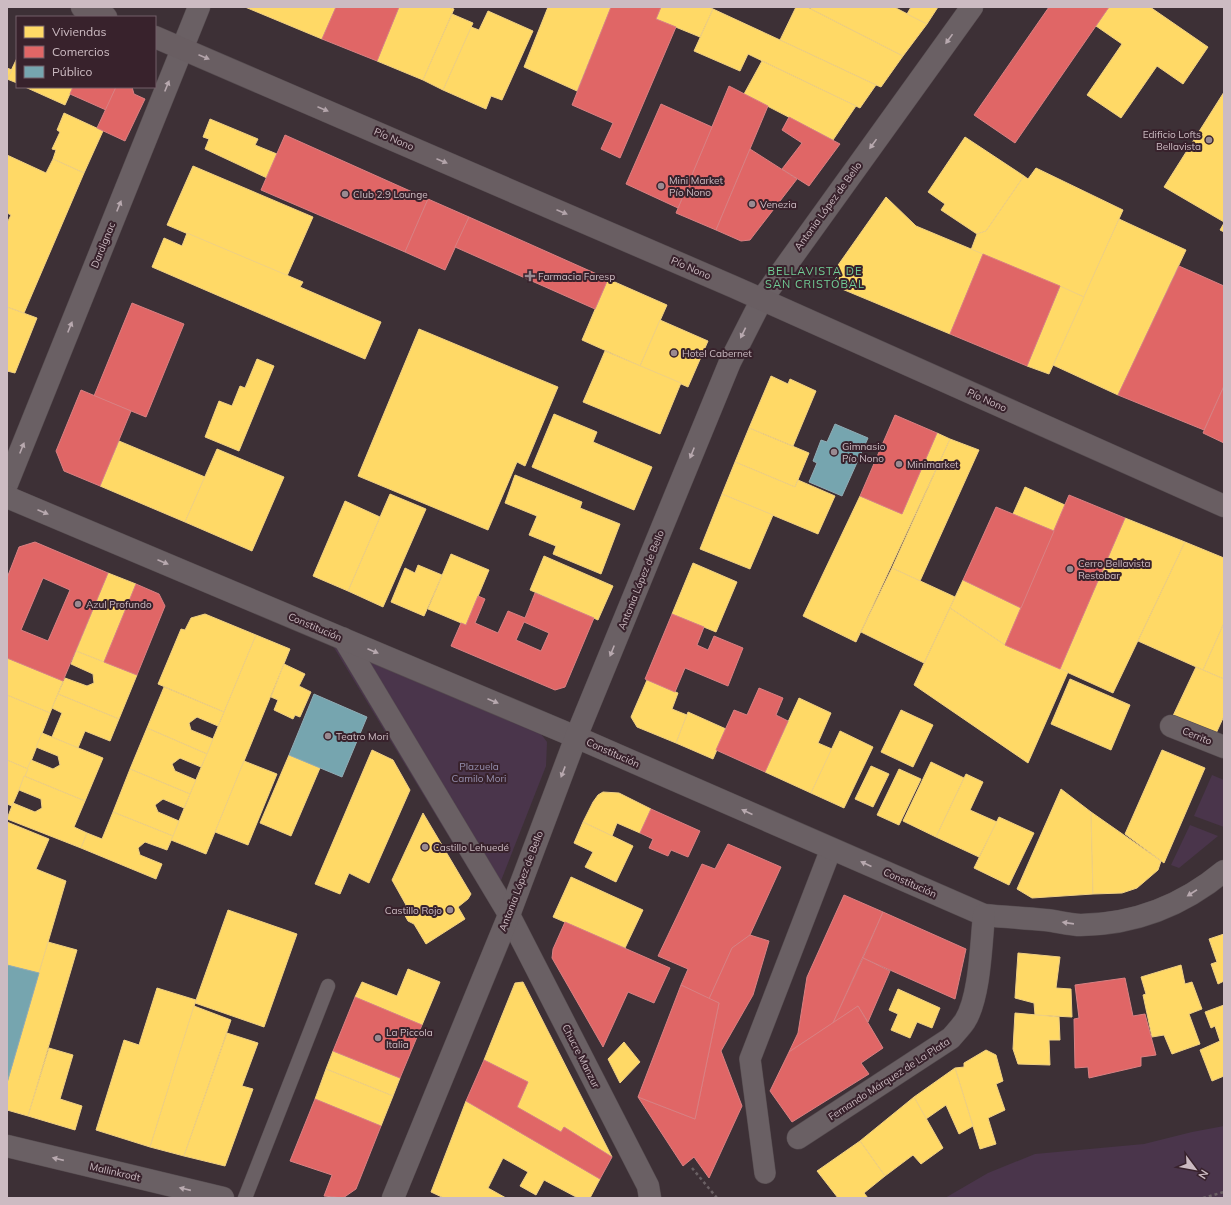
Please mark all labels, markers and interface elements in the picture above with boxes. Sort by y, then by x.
legend [16,16,156,88]
text: Viviendas [52,24,106,39]
one-way arrow [945,33,953,44]
text: Comercios [52,44,110,59]
one-way arrow [198,55,210,61]
text: Público [52,64,92,79]
one-way arrow [165,79,171,91]
one-way arrow [318,106,329,112]
street label: Pío Nono [372,125,416,153]
place label: Edificio Lofts Bellavista [1143,128,1201,153]
marker: Edificio Lofts Bellavista [1204,135,1214,145]
one-way arrow [869,139,877,149]
one-way arrow [437,158,449,164]
street label: Antonia López de Bello [791,159,865,253]
place label: Mini Market Pío Nono [669,174,723,199]
marker: Mini Market Pío Nono [656,181,666,191]
place label: Club 2.9 Lounge [353,188,428,201]
marker: Club 2.9 Lounge [340,189,350,199]
place label: Venezia [760,198,797,211]
marker: Venezia [747,199,757,209]
one-way arrow [116,200,122,212]
one-way arrow [556,209,567,215]
street label: Dardignac [88,220,118,270]
street label: Pío Nono [669,254,713,282]
district label: BELLAVISTA DE SAN CRISTÓBAL [765,264,865,291]
place label: Farmacia Faresp [538,270,615,283]
marker: Farmacia Faresp [525,271,535,281]
one-way arrow [68,321,74,333]
one-way arrow [740,328,746,339]
place label: Hotel Cabernet [682,347,752,360]
marker: Hotel Cabernet [669,348,679,358]
street label: Pío Nono [965,386,1009,415]
place label: Gimnasio Pío Nono [842,440,886,465]
one-way arrow [19,441,25,453]
one-way arrow [689,447,695,459]
marker: Gimnasio Pío Nono [829,447,839,457]
place label: Minimarket [907,458,959,471]
marker: Minimarket [894,459,904,469]
one-way arrow [37,509,48,515]
street label: Antonia López de Bello [615,528,667,632]
place label: Cerro Bellavista Restobar [1078,557,1151,582]
one-way arrow [157,560,169,566]
marker: Cerro Bellavista Restobar [1065,564,1075,574]
place label: Azul Profundo [86,598,152,611]
marker: Azul Profundo [73,599,83,609]
street label: Constitución [286,610,344,644]
one-way arrow [608,645,615,657]
one-way arrow [367,648,378,654]
one-way arrow [487,699,499,705]
street label: Cerrito [1180,724,1214,748]
place label: Teatro Mori [336,730,388,743]
marker: Teatro Mori [323,731,333,741]
street label: Constitución [584,735,642,771]
park label: Plazuela Camilo Mori [452,760,506,785]
one-way arrow [560,766,566,778]
one-way arrow [740,808,752,814]
street label: Antonia López de Bello [496,829,546,933]
place label: Castillo Lehuedé [433,841,509,854]
marker: Castillo Lehuedé [420,842,430,852]
one-way arrow [860,861,871,867]
street label: Constitución [881,865,939,901]
one-way arrow [1186,890,1198,897]
place label: Castillo Rojo [385,904,442,917]
marker: Castillo Rojo [445,905,455,915]
one-way arrow [1062,920,1075,926]
street label: Chucre Manzur [559,1022,603,1090]
place label: La Piccola Italia [386,1026,433,1051]
marker: La Piccola Italia [373,1033,383,1043]
street label: Fernando Márquez de La Plata [826,1035,952,1123]
north arrow [1175,1149,1215,1189]
one-way arrow [52,1155,64,1161]
street label: Mallinkrodt [88,1160,142,1184]
text: N [1195,1167,1212,1182]
one-way arrow [179,1186,191,1192]

